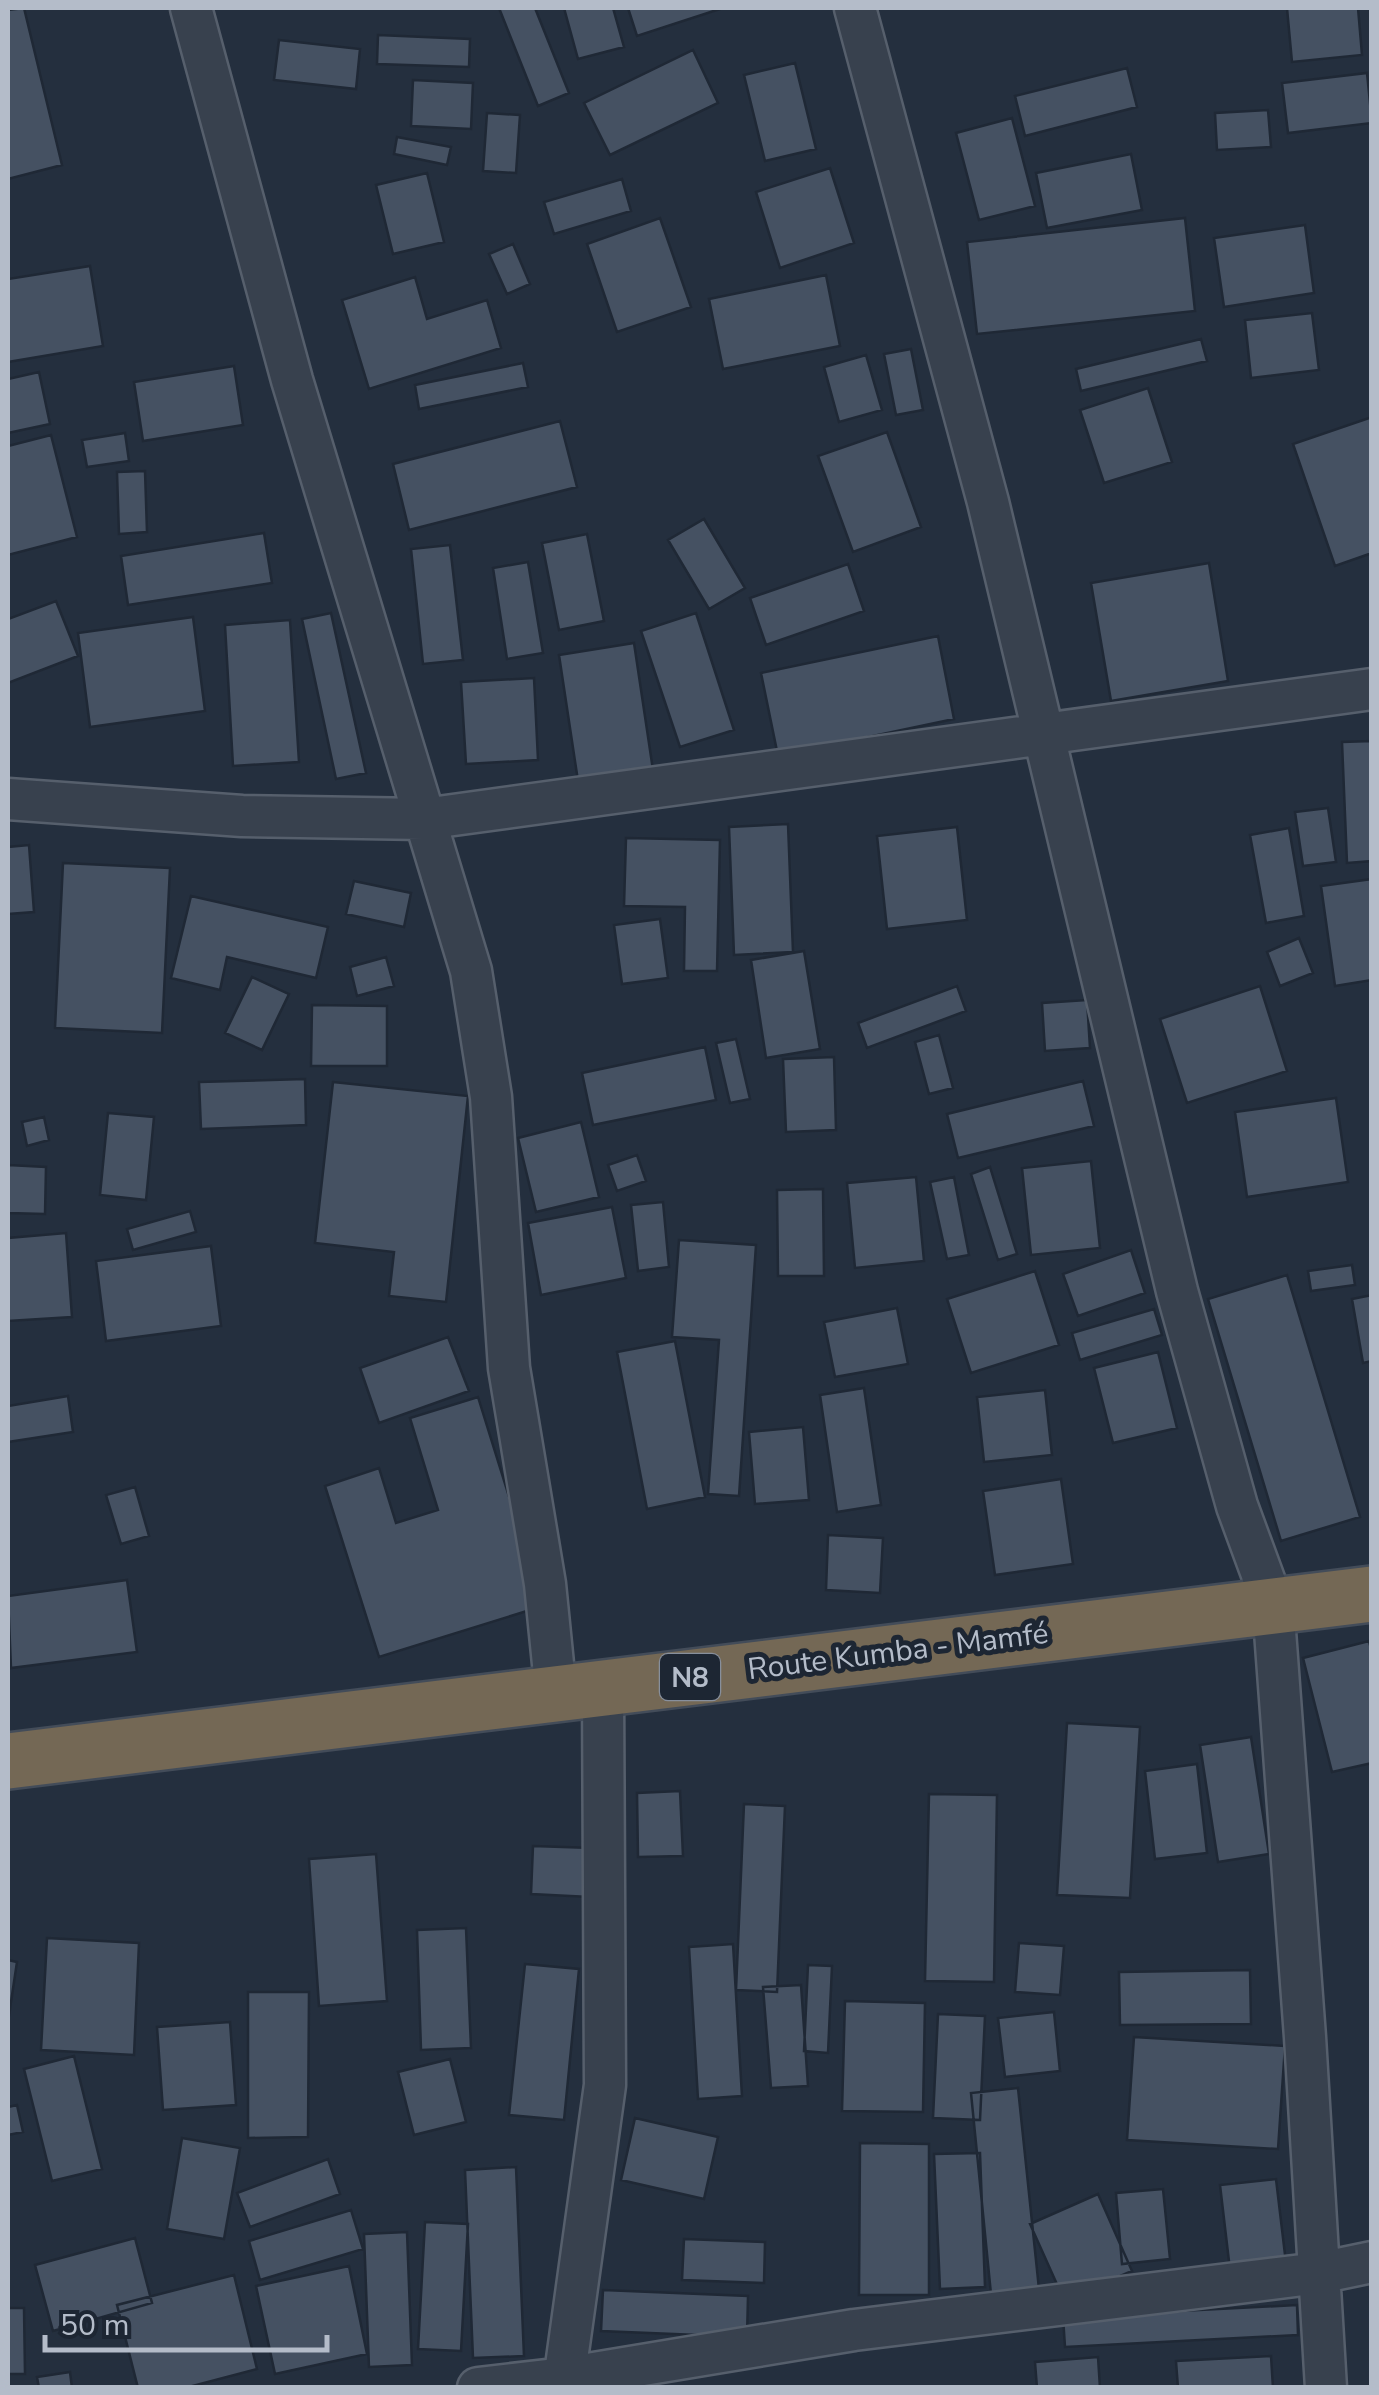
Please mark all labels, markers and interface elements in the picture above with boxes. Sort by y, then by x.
street label: Route Kumba - Mamfé [745,1613,1051,1690]
road number: N8 [660,1654,720,1700]
scale bar [45,2290,328,2352]
text: 50 m [60,2305,129,2346]

